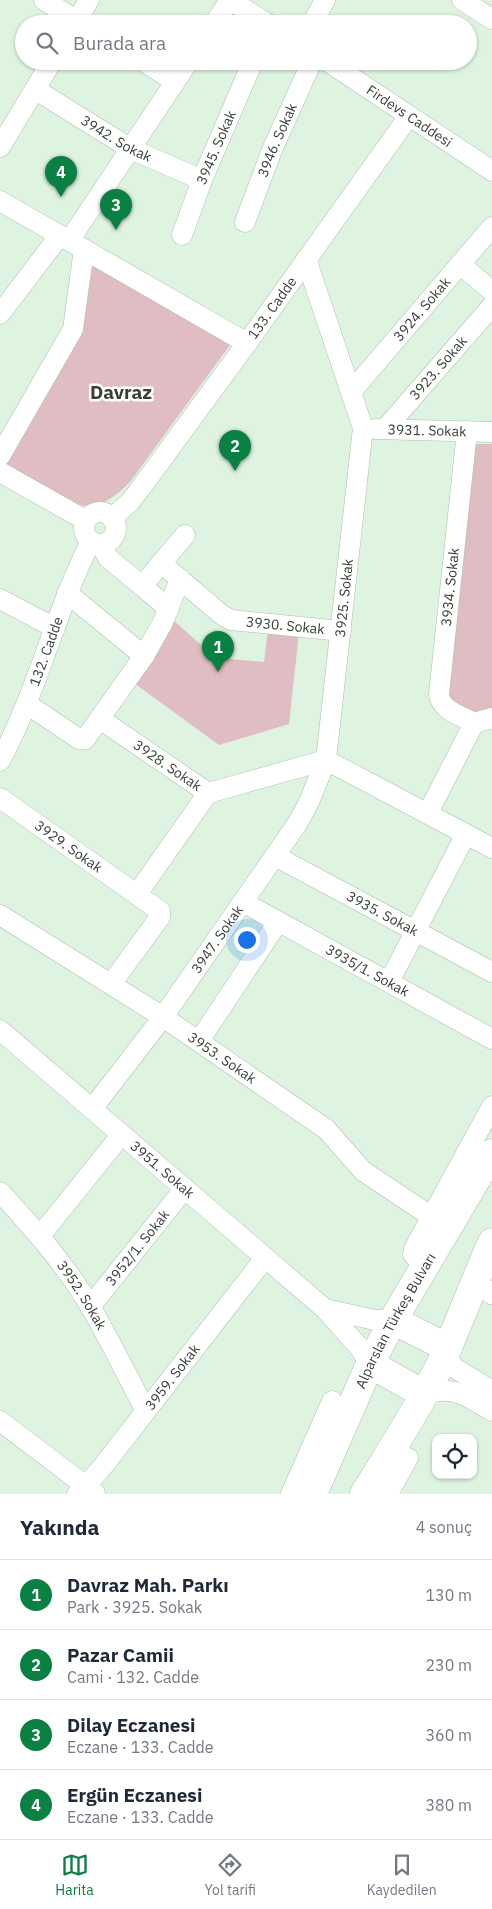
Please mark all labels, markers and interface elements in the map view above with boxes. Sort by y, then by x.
search box [15,15,477,70]
icon: search [33,29,61,57]
text: Burada ara [73,31,166,55]
street label: Firdevs Caddesi [363,81,456,151]
street label: 3946. Sokak [254,100,301,180]
street label: 3945. Sokak [192,107,240,187]
street label: 3942. Sokak [78,111,155,166]
pin: 4 [45,156,77,197]
pin: 3 [100,189,132,230]
street label: 133. Cadde [244,273,301,343]
street label: 3924. Sokak [389,273,455,345]
street label: 3923. Sokak [405,332,471,404]
district label: Davraz [90,380,152,404]
street label: 3931. Sokak [387,420,467,440]
pin: 2 [219,430,251,471]
street label: 3934. Sokak [437,546,463,627]
street label: 3925. Sokak [331,557,357,638]
street label: 3930. Sokak [245,613,326,638]
street label: 132. Cadde [25,614,67,689]
pin: 1 [202,631,234,672]
street label: 3928. Sokak [130,736,206,795]
street label: 3929. Sokak [31,816,107,877]
street label: 3935. Sokak [344,887,422,940]
street label: 3947. Sokak [187,901,247,977]
your location [234,927,260,953]
street label: 3935/1. Sokak [322,940,413,1001]
street label: 3953. Sokak [184,1028,260,1088]
street label: 3951. Sokak [127,1137,199,1202]
street label: 3952/1. Sokak [101,1205,174,1289]
street label: Alparslan Türkeş Bulvarı [351,1250,440,1391]
street label: 3952. Sokak [53,1257,111,1333]
street label: 3959. Sokak [141,1340,204,1414]
map controls [432,1434,477,1479]
button: locate [432,1434,477,1479]
text: Yakında [20,1513,100,1541]
text: 4 sonuç [416,1517,472,1537]
text: Davraz Mah. Parkı [67,1573,229,1597]
text: 1 [31,1585,41,1605]
text: 130 m [425,1585,472,1605]
text: Park · 3925. Sokak [67,1597,202,1617]
text: Pazar Camii [67,1643,174,1667]
text: 2 [31,1655,41,1675]
text: 230 m [425,1655,472,1675]
text: Cami · 132. Cadde [67,1667,199,1687]
text: Dilay Eczanesi [67,1713,196,1737]
text: 3 [31,1725,41,1745]
text: 360 m [425,1725,472,1745]
text: Eczane · 133. Cadde [67,1737,214,1757]
text: Ergün Eczanesi [67,1783,202,1807]
text: 4 [31,1795,41,1815]
text: 380 m [425,1795,472,1815]
text: Eczane · 133. Cadde [67,1807,214,1827]
tab: Harita [55,1851,94,1899]
tab: Yol tarifi [204,1851,256,1899]
tab: Kaydedilen [367,1851,437,1899]

